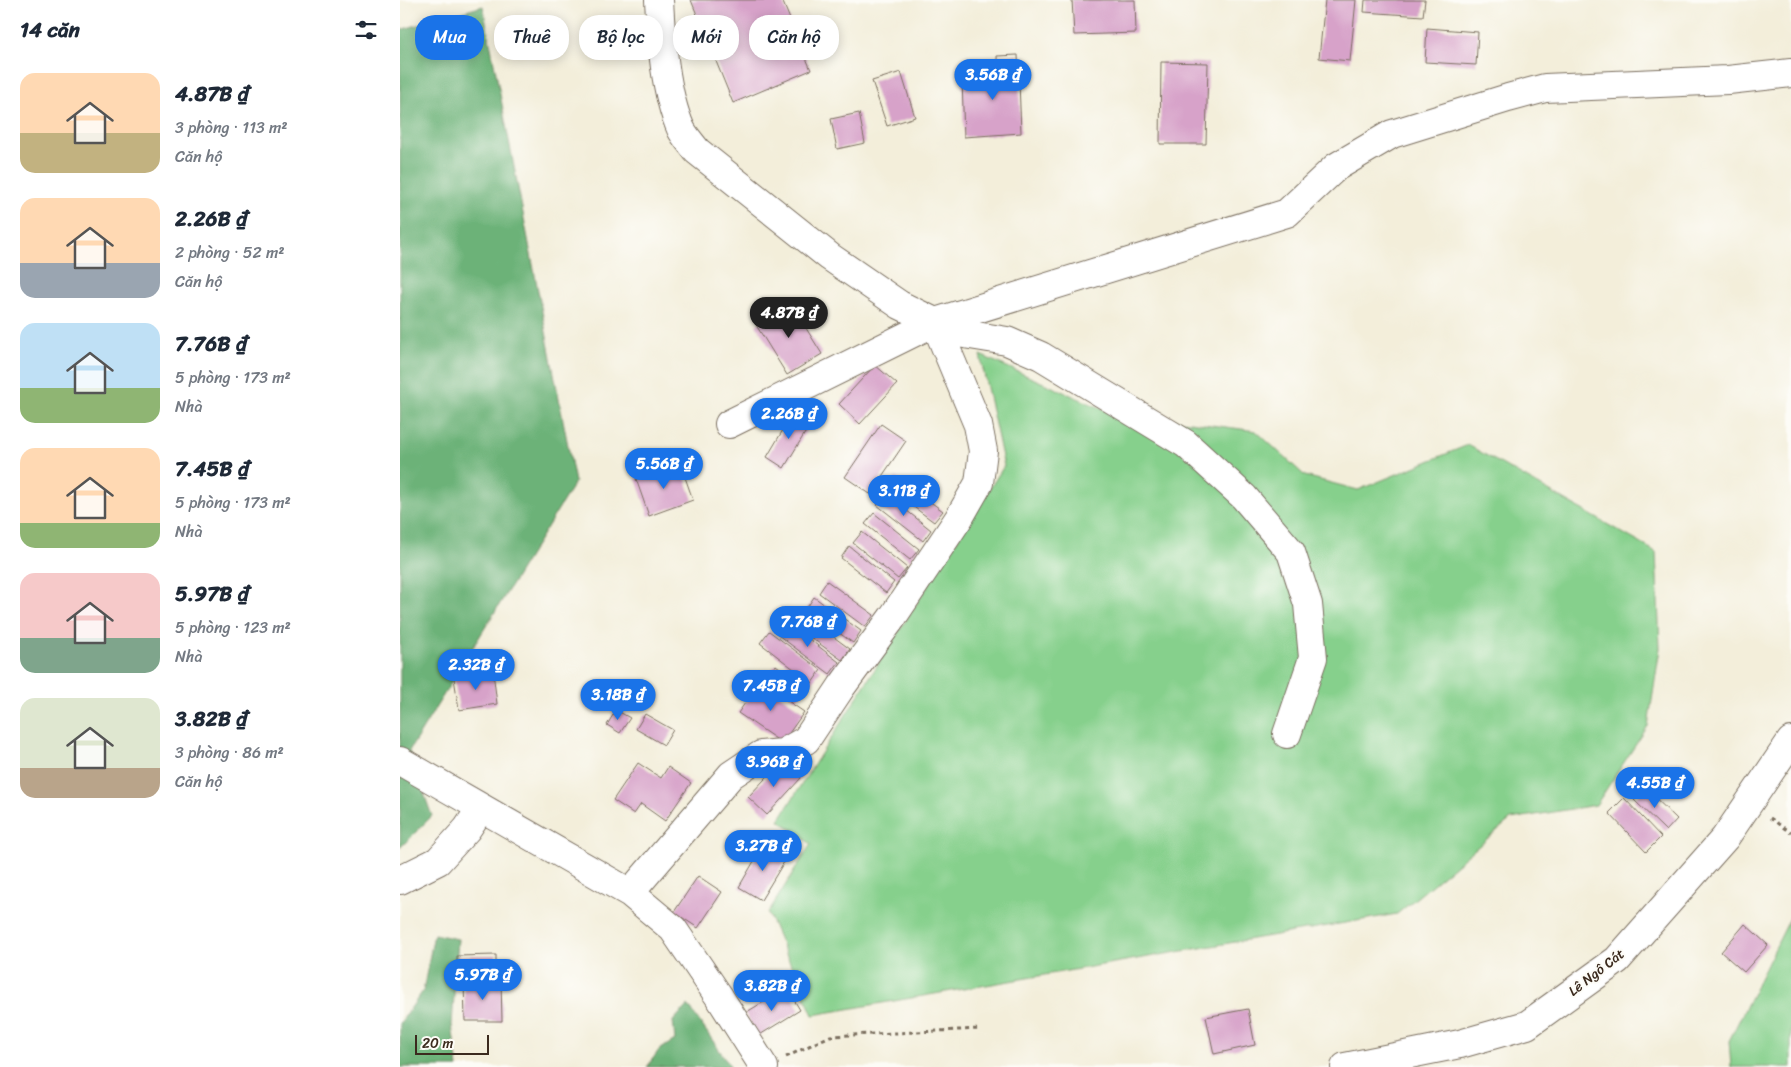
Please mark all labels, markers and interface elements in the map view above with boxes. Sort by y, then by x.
text: 14 căn [20,11,80,49]
chip: Mua [415,15,484,60]
chip: Thuê [494,15,569,60]
chip: Bộ lọc [579,15,663,60]
chip: Mới [673,15,739,60]
chip: Căn hộ [749,15,839,60]
icon: filters [352,16,380,44]
pin: 3.56B ₫ [947,58,1039,101]
text: 3.56B ₫ [965,60,1021,89]
text: 4.87B ₫ [175,75,249,113]
icon: home [60,93,120,153]
text: 3 phòng · 113 m² [175,113,288,142]
text: Căn hộ [175,142,222,171]
text: 2.26B ₫ [175,200,247,238]
icon: home [60,218,120,278]
text: 2 phòng · 52 m² [175,238,284,267]
text: Căn hộ [175,267,222,296]
pin: 4.87B ₫ [743,296,835,339]
text: 4.87B ₫ [761,298,817,327]
text: 7.76B ₫ [175,325,247,363]
icon: home [60,343,120,403]
text: 5 phòng · 173 m² [175,363,291,392]
text: Nhà [175,392,203,421]
pin: 2.26B ₫ [743,398,835,440]
text: 2.26B ₫ [761,399,817,428]
pin: 5.56B ₫ [618,448,710,490]
text: 5.56B ₫ [636,449,692,478]
text: 7.45B ₫ [175,450,249,488]
icon: home [60,468,120,528]
pin: 3.11B ₫ [858,474,950,517]
text: 3.11B ₫ [879,476,929,505]
text: 5 phòng · 173 m² [175,488,291,517]
text: Nhà [175,517,203,546]
text: 5.97B ₫ [175,575,249,613]
icon: home [60,593,120,653]
pin: 7.76B ₫ [762,606,854,648]
text: 7.76B ₫ [781,607,835,636]
text: 5 phòng · 123 m² [175,613,291,642]
text: Nhà [175,642,203,671]
pin: 2.32B ₫ [430,648,522,691]
text: 2.32B ₫ [449,650,503,679]
pin: 7.45B ₫ [725,670,817,712]
text: 7.45B ₫ [743,671,799,700]
pin: 3.18B ₫ [572,678,664,721]
text: 3.18B ₫ [592,680,644,709]
text: 3.82B ₫ [175,700,247,738]
icon: home [60,718,120,778]
text: 3 phòng · 86 m² [175,738,284,767]
pin: 3.96B ₫ [728,746,820,788]
text: 3.96B ₫ [746,747,802,776]
pin: 4.55B ₫ [1609,766,1701,809]
text: Căn hộ [175,767,222,796]
text: 4.55B ₫ [1626,768,1684,797]
pin: 3.27B ₫ [717,830,809,872]
text: 3.27B ₫ [736,831,790,860]
street label: Lê Ngô Cát [1562,942,1630,1003]
pin: 5.97B ₫ [437,958,529,1001]
text: 5.97B ₫ [455,960,511,989]
pin: 3.82B ₫ [726,970,818,1012]
text: 3.82B ₫ [744,971,800,1000]
text: 20 m [422,1031,453,1056]
scale bar [415,1032,489,1055]

